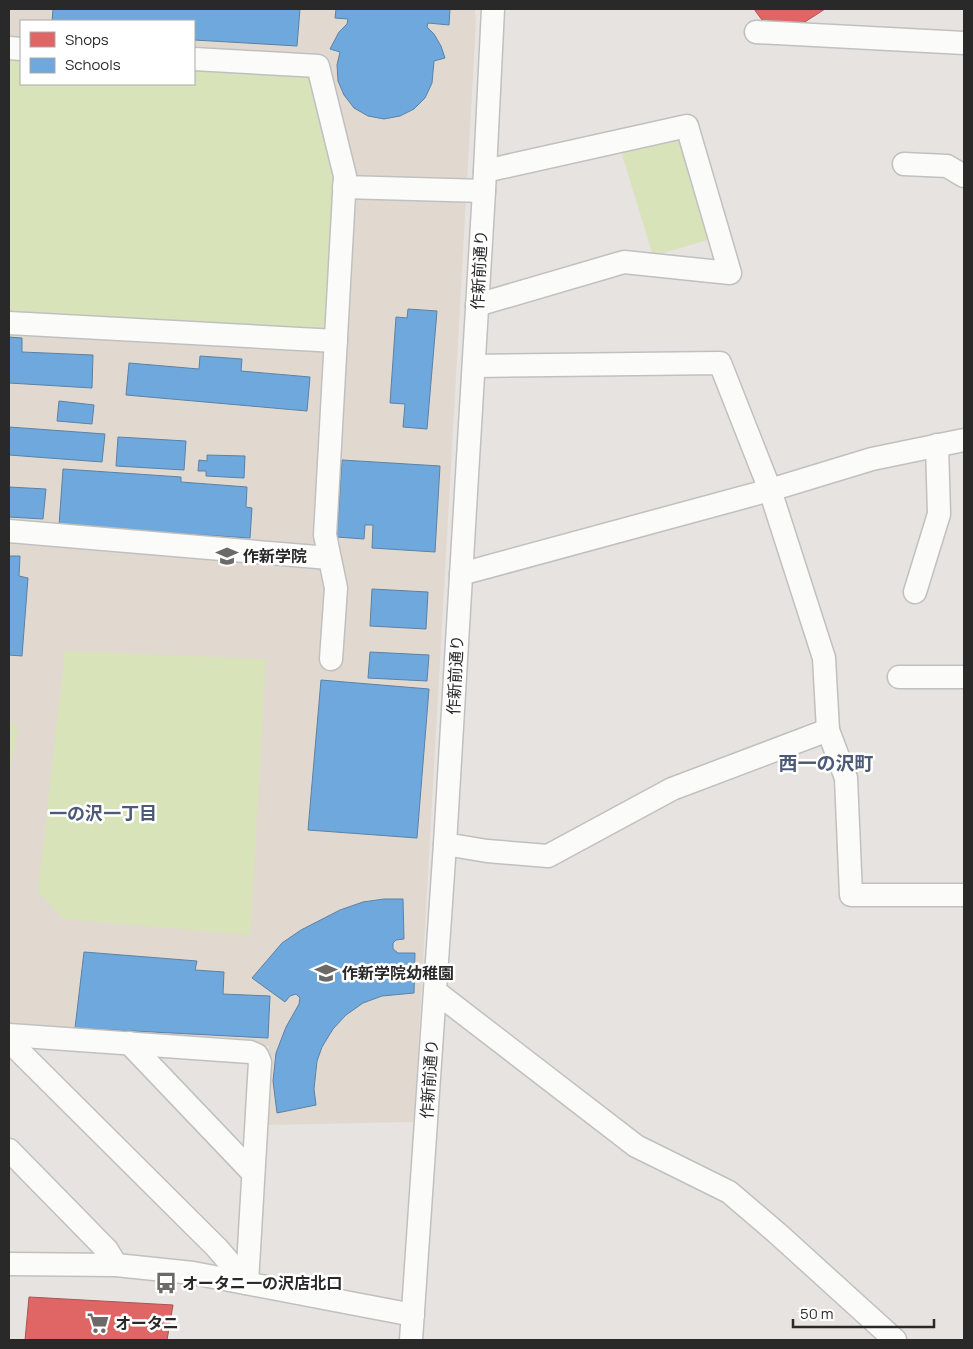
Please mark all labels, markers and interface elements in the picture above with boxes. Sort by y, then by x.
legend [20,20,195,85]
text: Shops [65,29,109,50]
text: Schools [65,54,121,75]
street label: 作新前通り [466,229,492,311]
school or university icon: 作新学院 [214,543,240,569]
place label: 作新学院 [243,545,307,567]
street label: 作新前通り [442,634,468,716]
district label: 西一の沢町 [778,750,874,776]
district label: 一の沢一丁目 [49,801,157,825]
school or university icon: 作新学院幼稚園 [313,960,339,986]
place label: 作新学院幼稚園 [342,962,454,984]
street label: 作新前通り [415,1038,443,1120]
bus stop icon: オータニ一の沢店北口 [153,1270,179,1296]
place label: オータニ一の沢店北口 [182,1272,342,1294]
scale bar [793,1296,934,1328]
text: 50 m [800,1303,834,1324]
supermarket icon: オータニ [85,1310,111,1336]
place label: オータニ [115,1312,179,1334]

